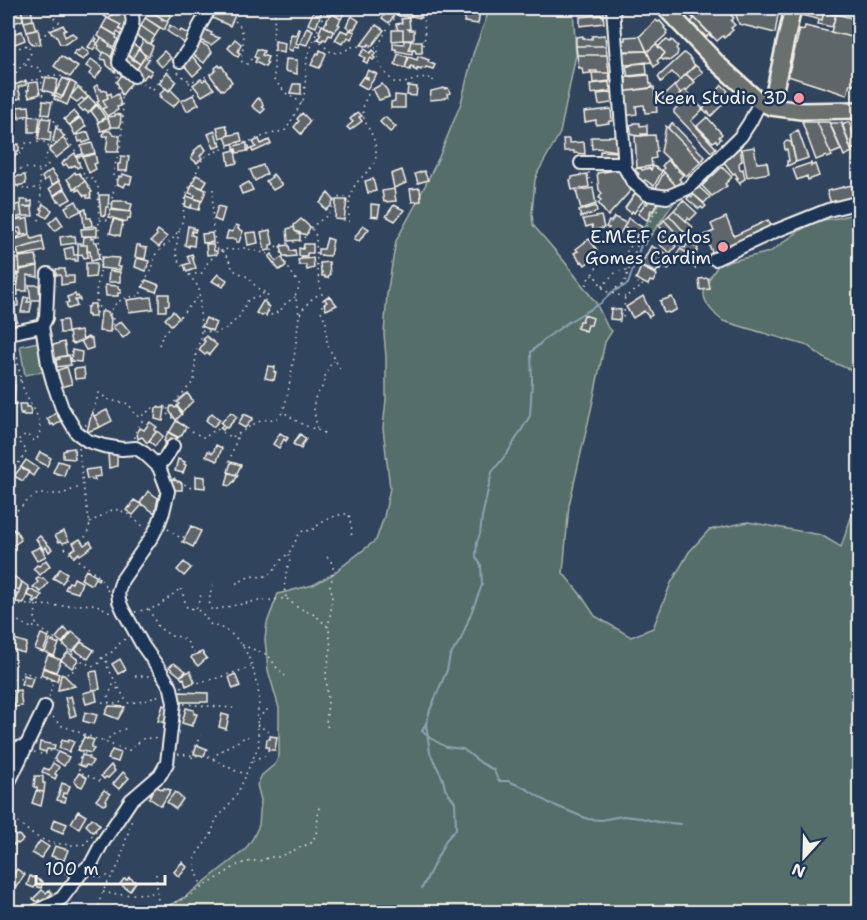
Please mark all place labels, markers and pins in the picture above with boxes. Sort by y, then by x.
place label: Keen Studio 3D [654,86,787,110]
marker: Keen Studio 3D [792,91,806,105]
place label: E.M.E.F Carlos Gomes Cardim [585,225,711,270]
marker: E.M.E.F Carlos Gomes Cardim [716,240,730,254]

